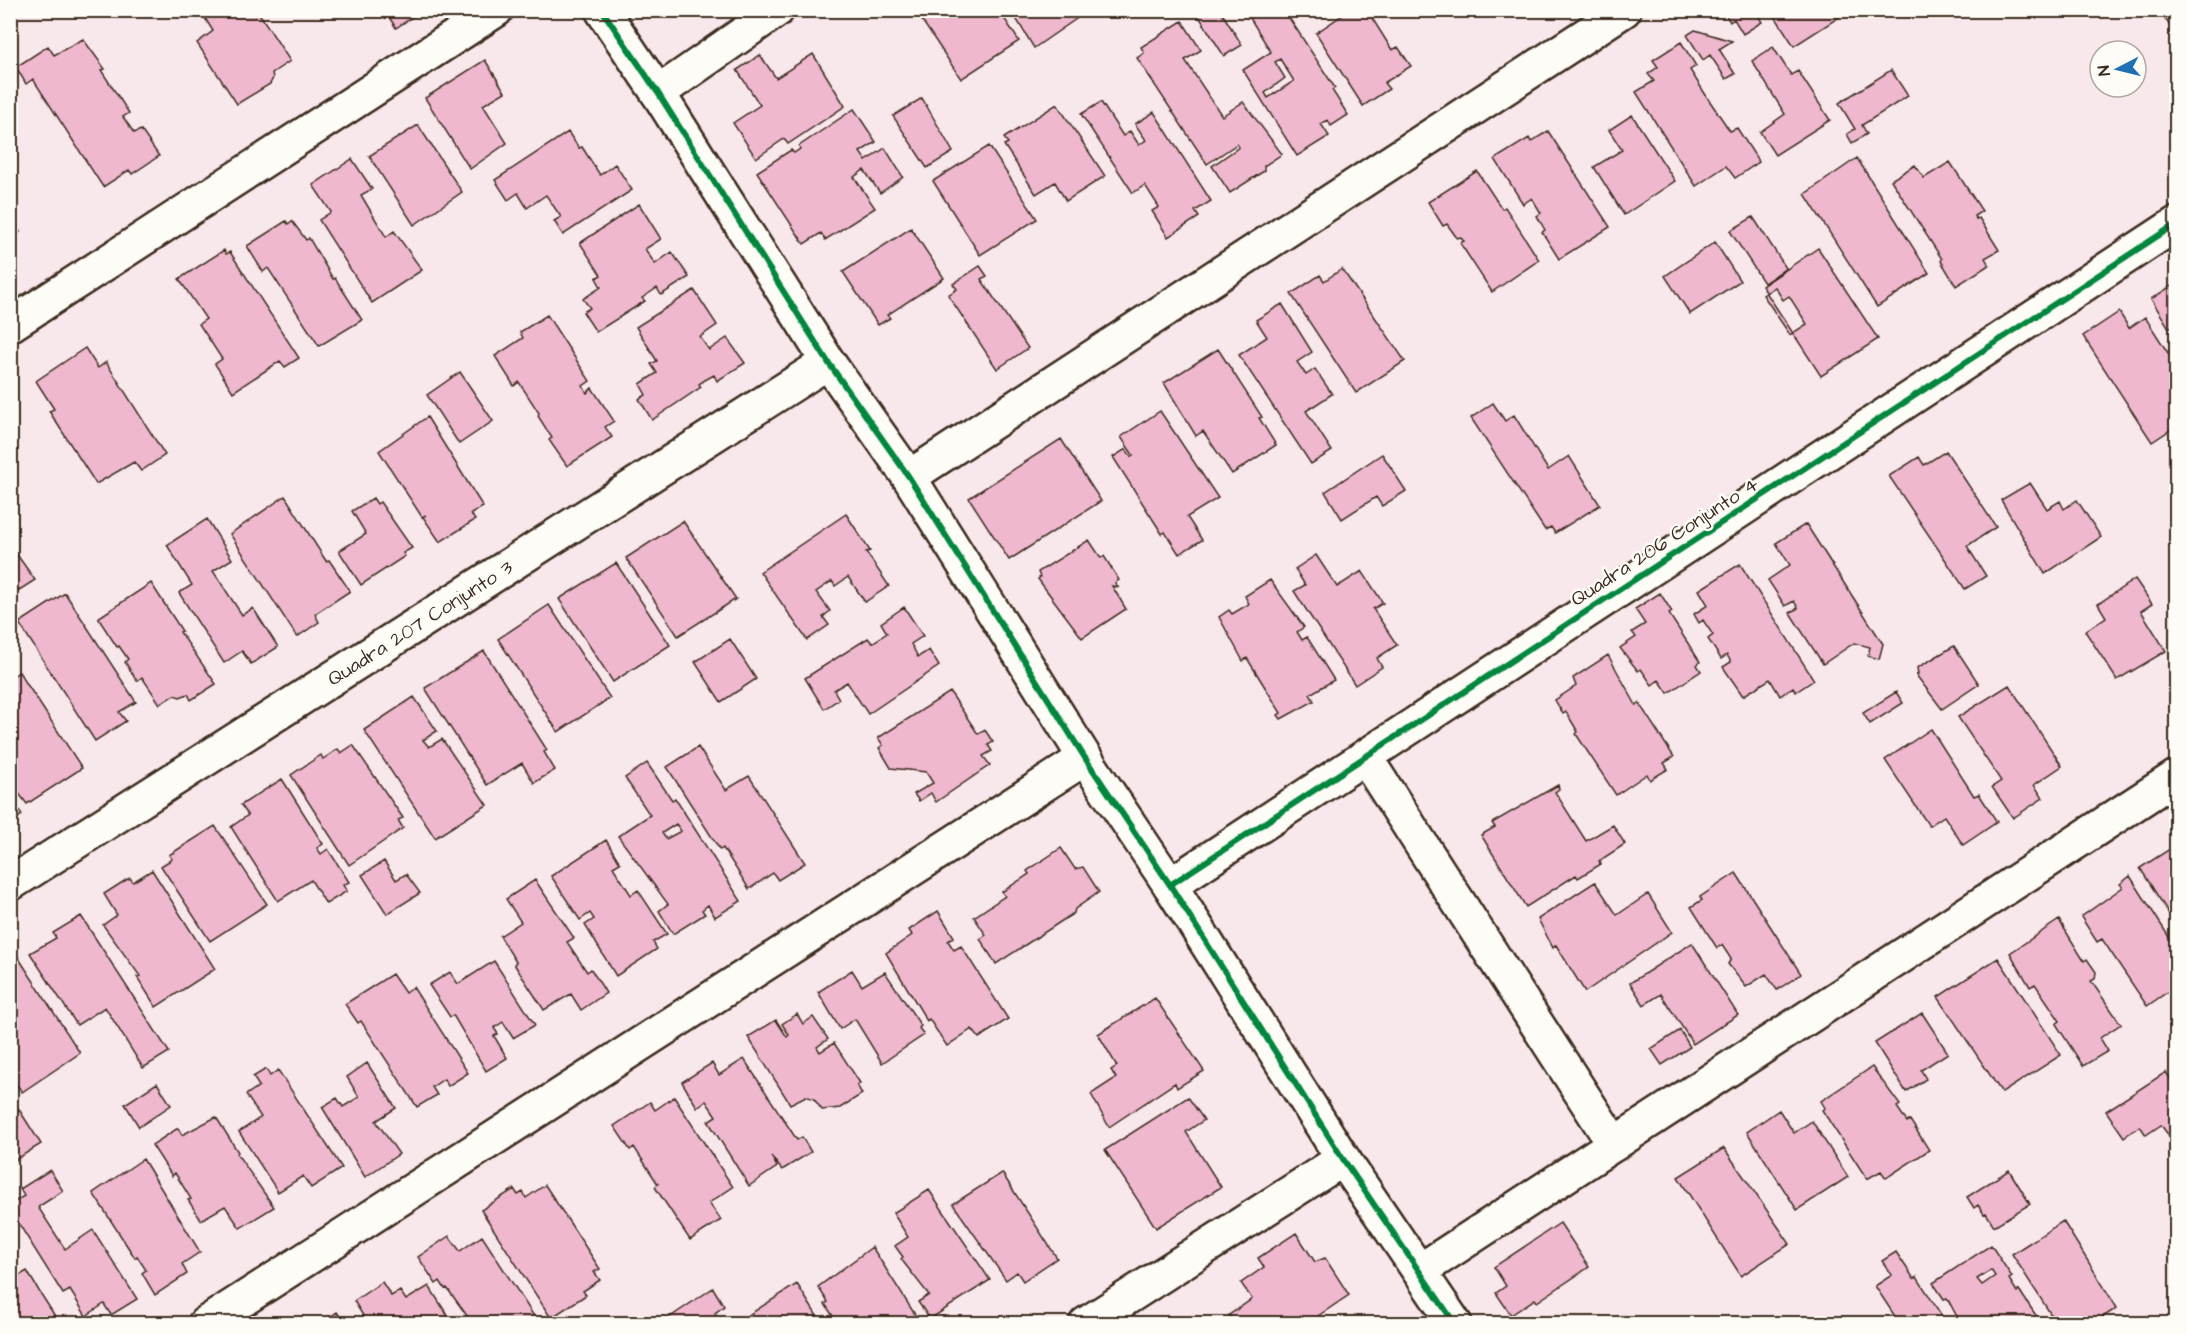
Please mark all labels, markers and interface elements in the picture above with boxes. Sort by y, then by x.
north arrow [2088,39,2148,99]
text: N [2093,64,2116,77]
street label: Quadra 206 Conjunto 4 [1565,470,1764,613]
street label: Quadra 207 Conjunto 3 [322,554,518,693]

